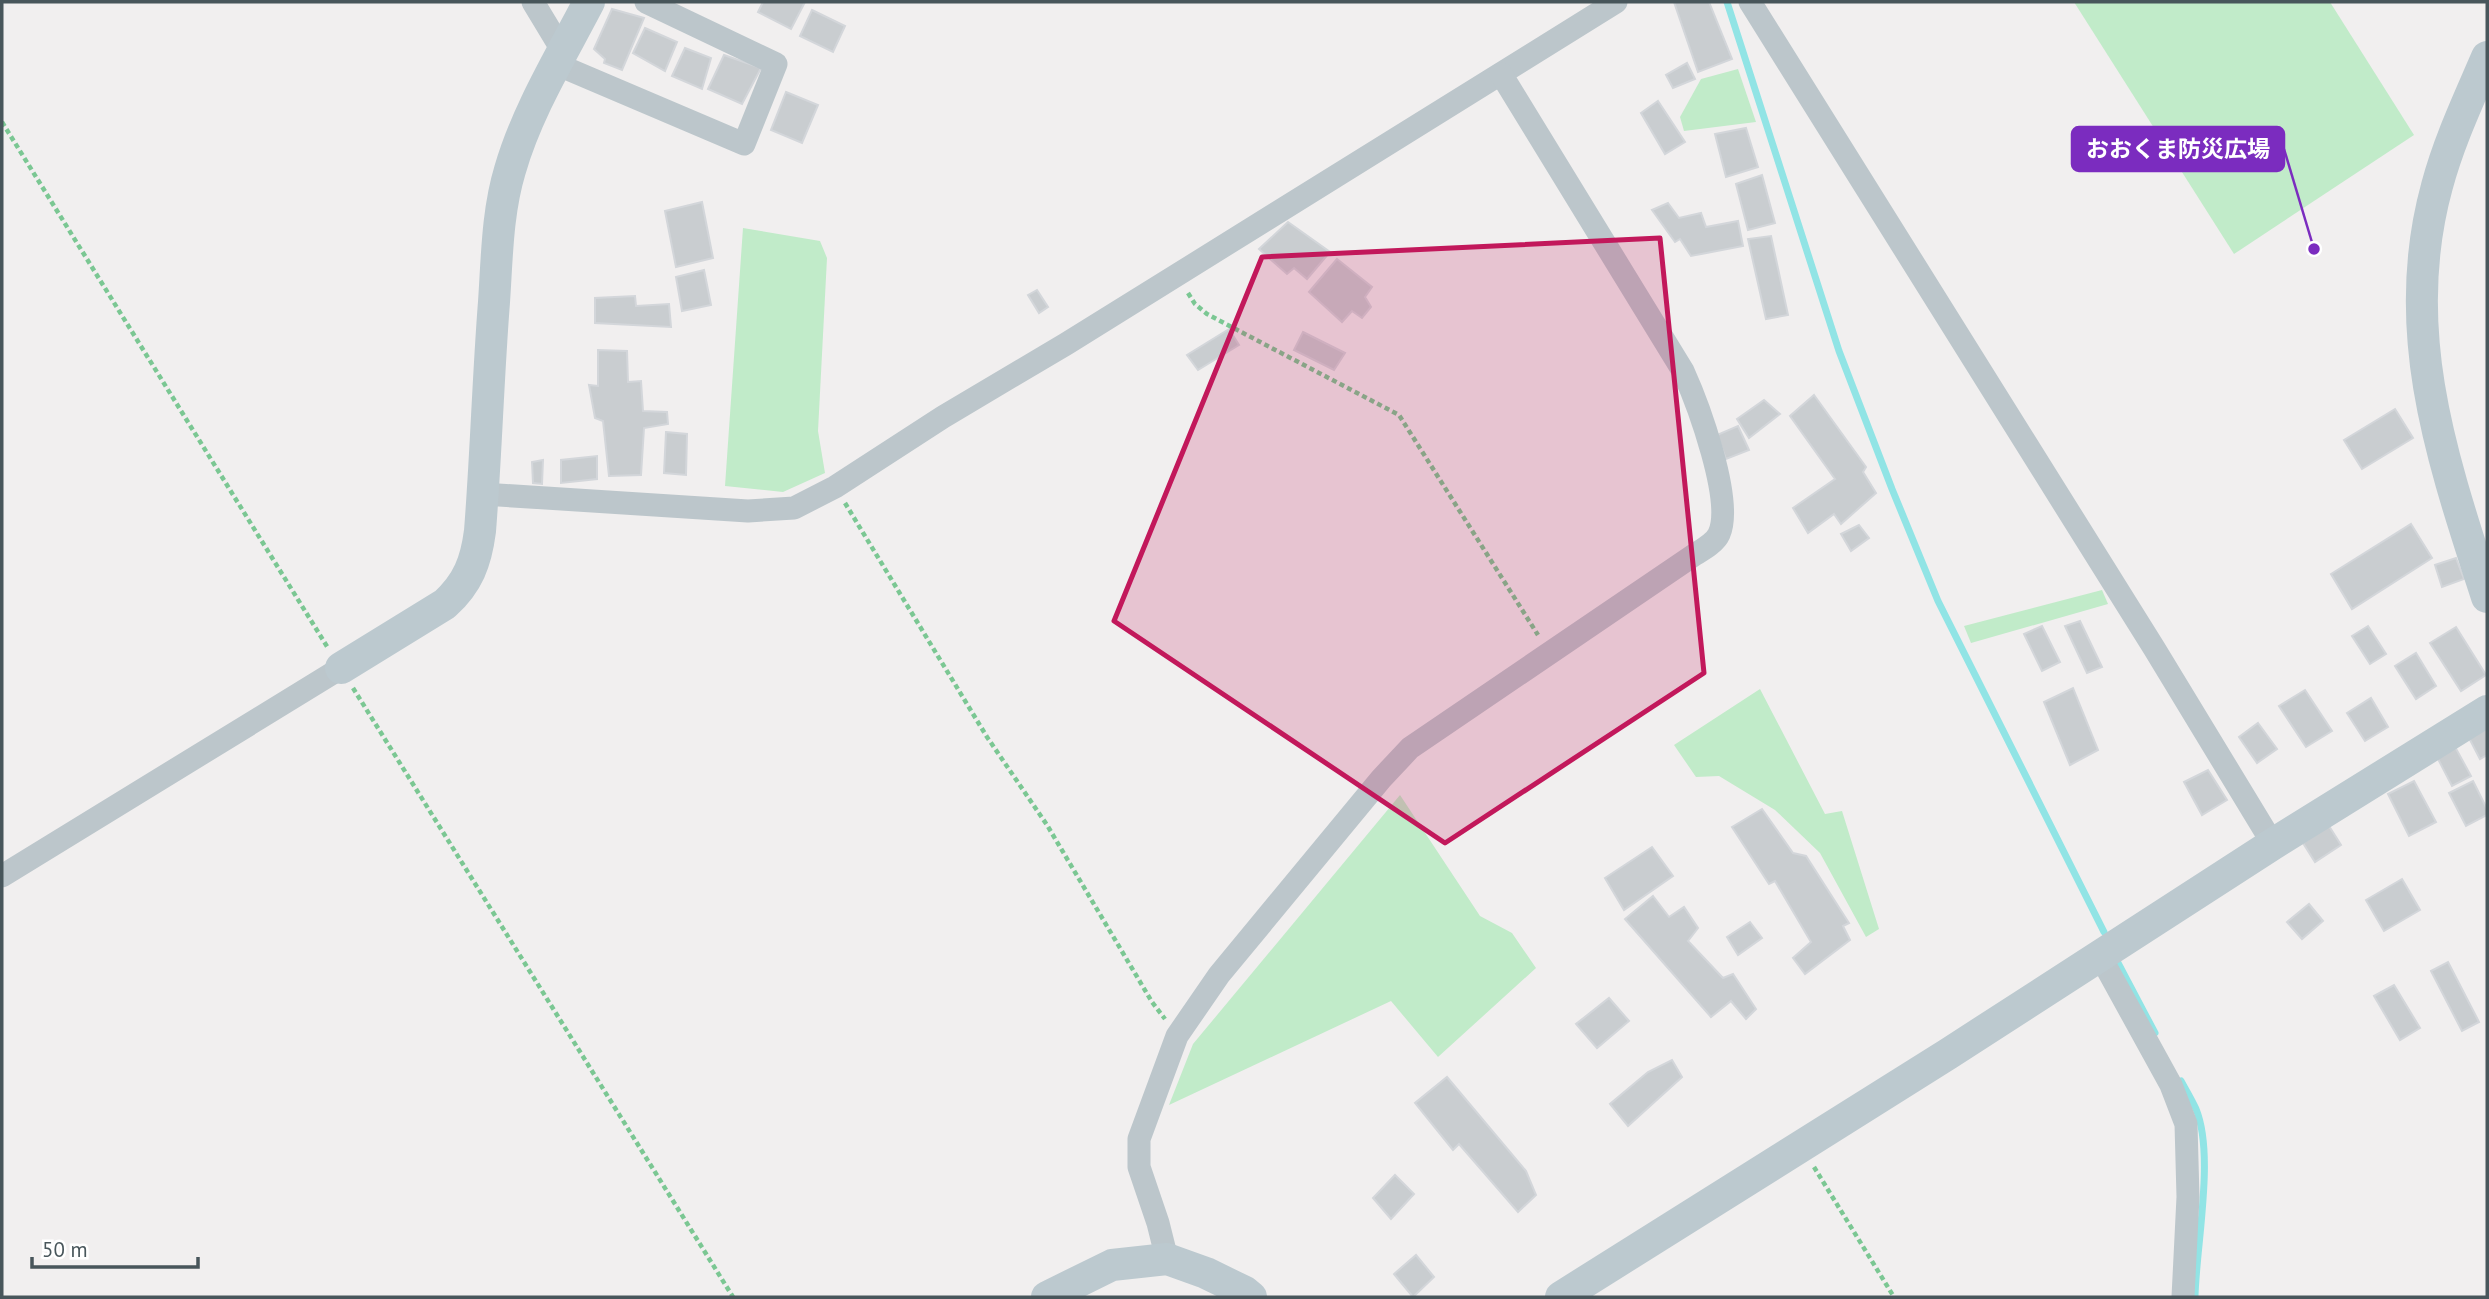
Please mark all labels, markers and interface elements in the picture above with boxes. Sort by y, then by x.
callout: おおくま防災広場 [2072,127,2284,171]
text: おおくま防災広場 [2086,134,2270,163]
scale bar [32,1226,198,1270]
text: 50 m [42,1236,88,1263]

